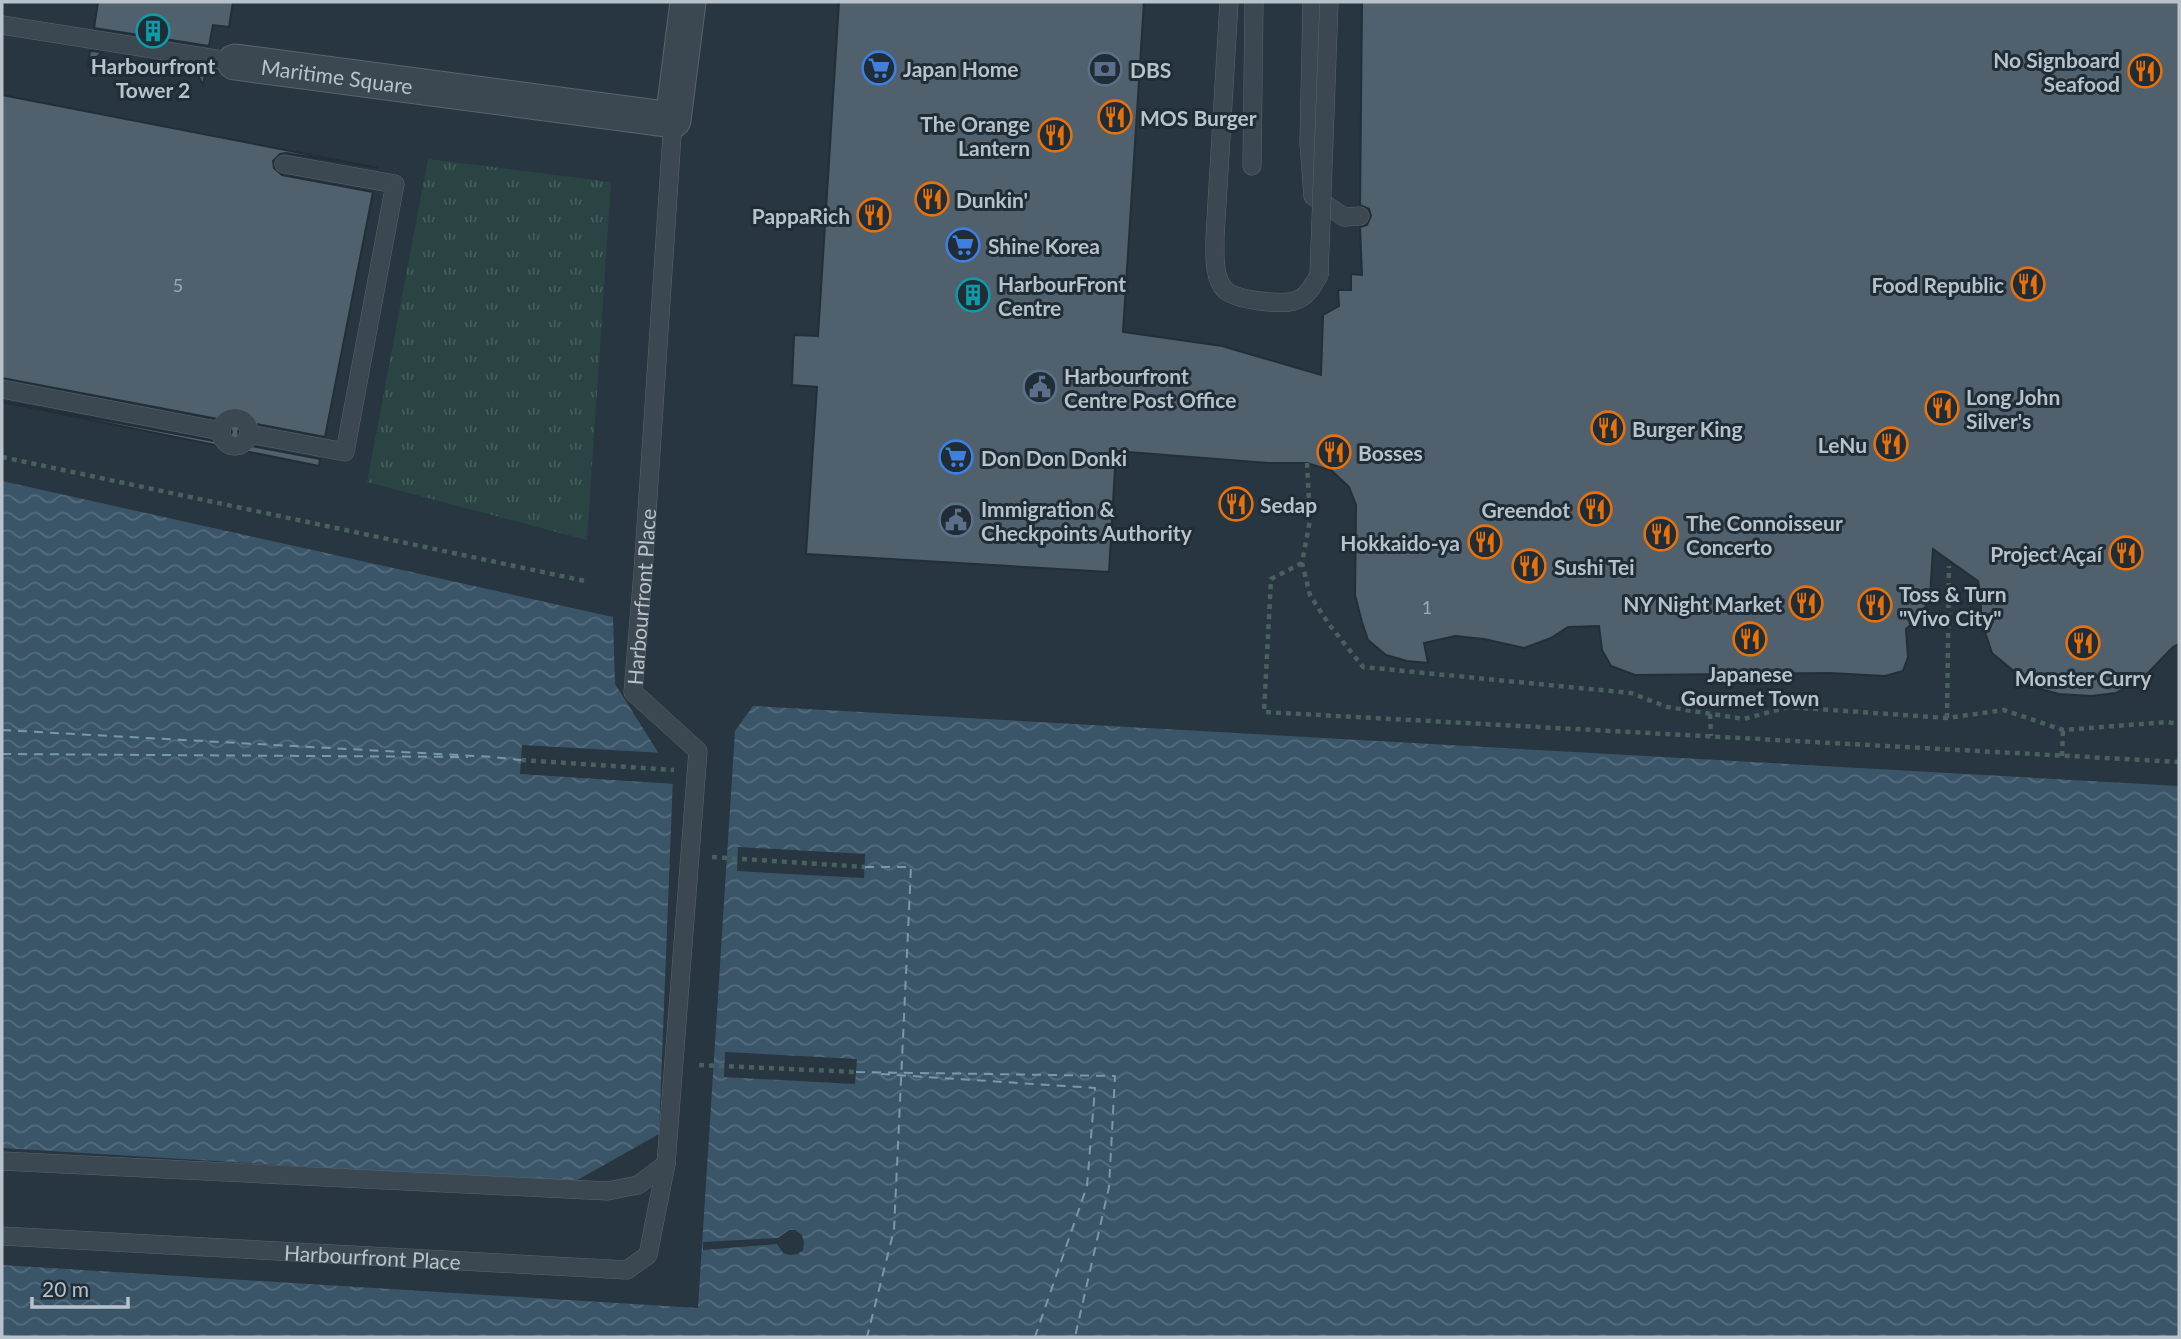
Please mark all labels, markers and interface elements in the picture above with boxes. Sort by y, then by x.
building icon: Harbourfront Tower 2 [134,12,172,50]
place label: No Signboard Seafood [1993,47,2120,96]
supermarket icon: Japan Home [860,49,898,87]
bank icon: DBS [1086,50,1124,88]
restaurant icon: No Signboard Seafood [2126,52,2164,90]
place label: Harbourfront Tower 2 [91,53,216,102]
street label: Maritime Square [260,53,414,98]
place label: Japan Home [903,56,1019,81]
place label: DBS [1130,57,1171,82]
restaurant icon: MOS Burger [1096,98,1134,136]
place label: MOS Burger [1140,105,1257,130]
place label: The Orange Lantern [920,111,1030,160]
restaurant icon: The Orange Lantern [1036,116,1074,154]
restaurant icon: Dunkin' [913,180,951,218]
place label: Dunkin' [956,187,1028,212]
restaurant icon: PappaRich [855,196,893,234]
place label: PappaRich [752,203,850,228]
supermarket icon: Shine Korea [944,226,982,264]
place label: Shine Korea [988,233,1100,258]
restaurant icon: Food Republic [2009,265,2047,303]
place label: HarbourFront Centre [998,271,1126,320]
place label: Food Republic [1872,272,2004,297]
house number: 5 [173,274,183,296]
building icon: HarbourFront Centre [954,276,992,314]
place label: Harbourfront Centre Post Office [1064,363,1236,412]
public building icon: Harbourfront Centre Post Office [1021,368,1059,406]
place label: Long John Silver's [1966,384,2060,433]
restaurant icon: Long John Silver's [1923,389,1961,427]
restaurant icon: Burger King [1589,409,1627,447]
place label: Burger King [1632,416,1742,441]
restaurant icon: LeNu [1872,425,1910,463]
place label: LeNu [1818,432,1867,457]
restaurant icon: Bosses [1315,433,1353,471]
supermarket icon: Don Don Donki [937,438,975,476]
place label: Bosses [1358,440,1423,465]
place label: Don Don Donki [981,445,1127,470]
restaurant icon: Sedap [1217,485,1255,523]
restaurant icon: Greendot [1576,490,1614,528]
place label: Sedap [1260,492,1317,517]
place label: Immigration & Checkpoints Authority [981,496,1193,545]
place label: Greendot [1482,497,1570,522]
public building icon: Immigration & Checkpoints Authority [937,501,975,539]
street label: Harbourfront Place [621,508,660,686]
place label: The Connoisseur Concerto [1686,510,1843,559]
restaurant icon: The Connoisseur Concerto [1642,515,1680,553]
restaurant icon: Hokkaido-ya [1466,523,1504,561]
place label: Hokkaido-ya [1340,530,1460,555]
restaurant icon: Project Açaí [2107,534,2145,572]
place label: Project Açaí [1990,541,2104,566]
restaurant icon: Sushi Tei [1510,547,1548,585]
place label: Sushi Tei [1554,554,1635,579]
place label: Toss & Turn "Vivo City" [1899,581,2007,630]
restaurant icon: NY Night Market [1787,584,1825,622]
restaurant icon: Toss & Turn "Vivo City" [1856,586,1894,624]
place label: NY Night Market [1623,591,1782,616]
house number: 1 [1422,596,1432,618]
restaurant icon: Japanese Gourmet Town [1731,620,1769,658]
restaurant icon: Monster Curry [2064,624,2102,662]
place label: Japanese Gourmet Town [1681,661,1819,710]
place label: Monster Curry [2015,665,2152,690]
street label: Harbourfront Place [284,1239,461,1273]
scale bar [32,1266,128,1310]
text: 20 m [42,1276,89,1301]

